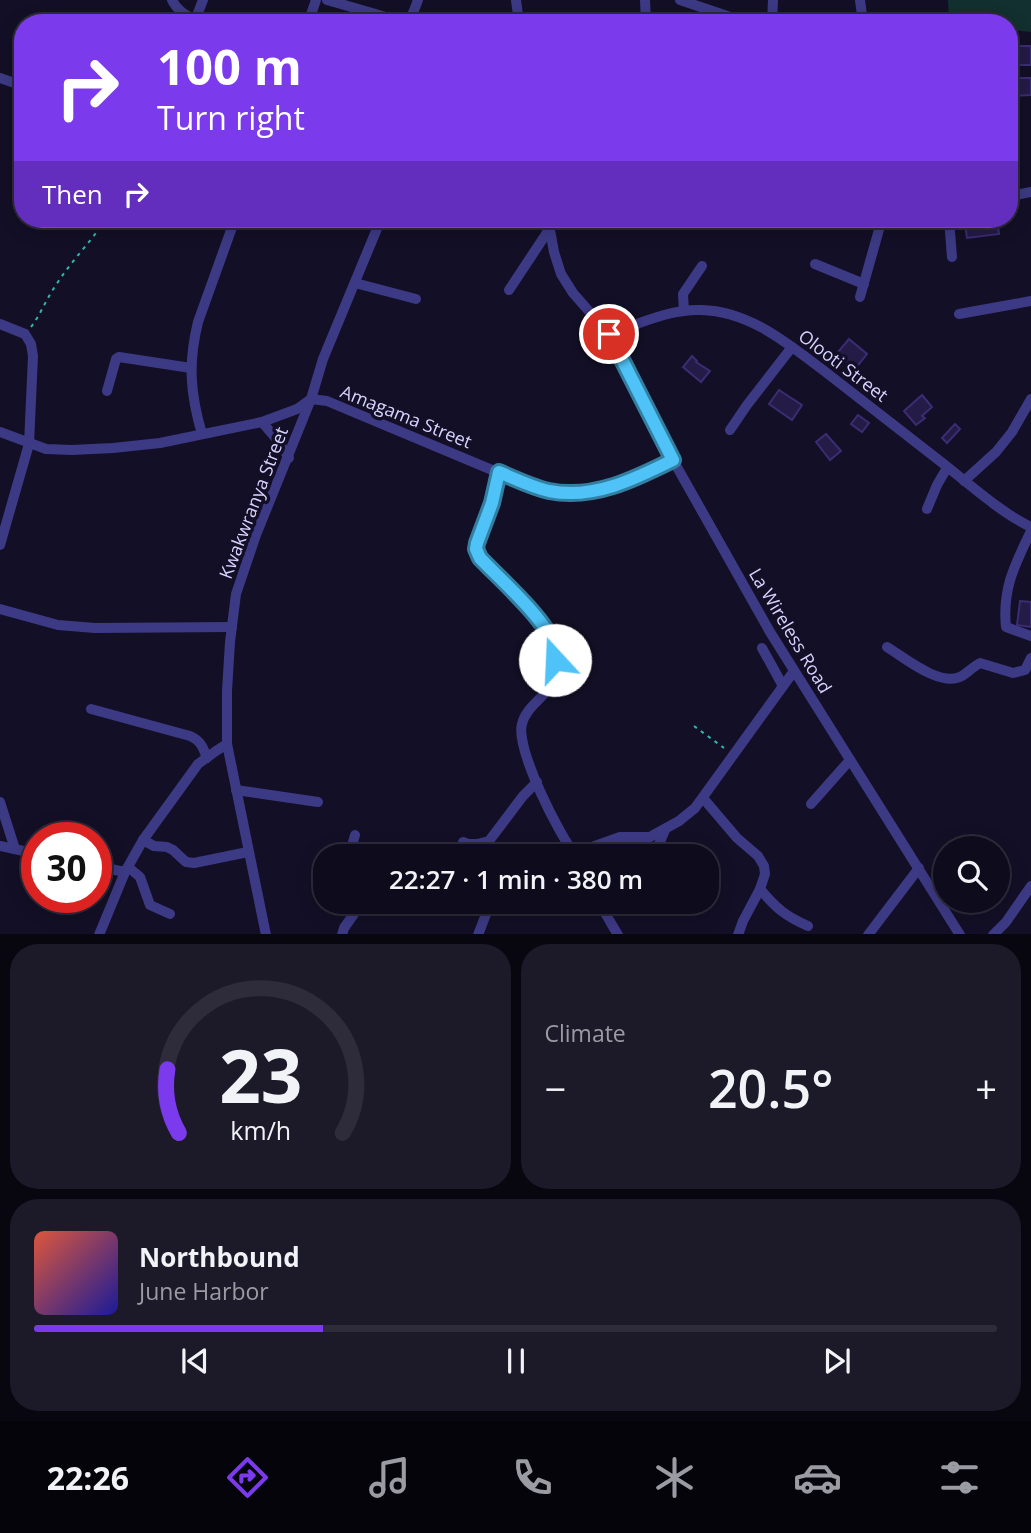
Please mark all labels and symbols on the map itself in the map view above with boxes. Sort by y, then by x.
pin [579,304,639,364]
street label: Olooti Street [794,324,893,407]
street label: Amagama Street [337,379,476,453]
street label: Kwakwranya Street [213,423,293,582]
street label: La Wireless Road [744,563,838,698]
position arrow [518,623,592,697]
speed limit sign: 30 [21,822,112,913]

